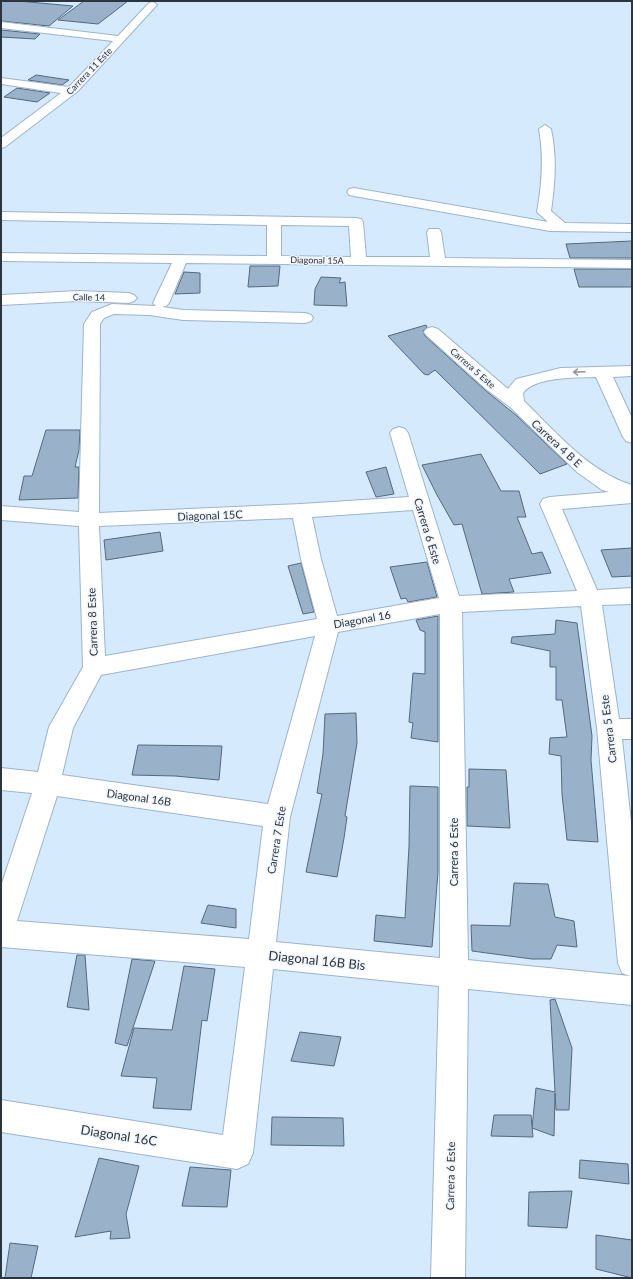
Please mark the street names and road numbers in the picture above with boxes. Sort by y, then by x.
street label: Carrera 11 Este [64,45,114,97]
street label: Diagonal 15A [290,254,345,266]
street label: Calle 14 [73,291,105,303]
street label: Carrera 5 Este [448,345,498,391]
street label: Carrera 4 B E [529,416,585,470]
street label: Carrera 6 Este [412,496,444,566]
street label: Diagonal 15C [177,507,244,523]
street label: Carrera 8 Este [84,587,100,656]
street label: Diagonal 16 [332,608,392,630]
street label: Carrera 5 Este [597,694,619,764]
street label: Diagonal 16B [106,786,172,808]
street label: Carrera 7 Este [264,805,288,875]
street label: Carrera 6 Este [447,818,460,886]
street label: Diagonal 16B Bis [268,947,367,973]
street label: Diagonal 16C [80,1121,159,1149]
street label: Carrera 6 Este [443,1141,457,1210]

